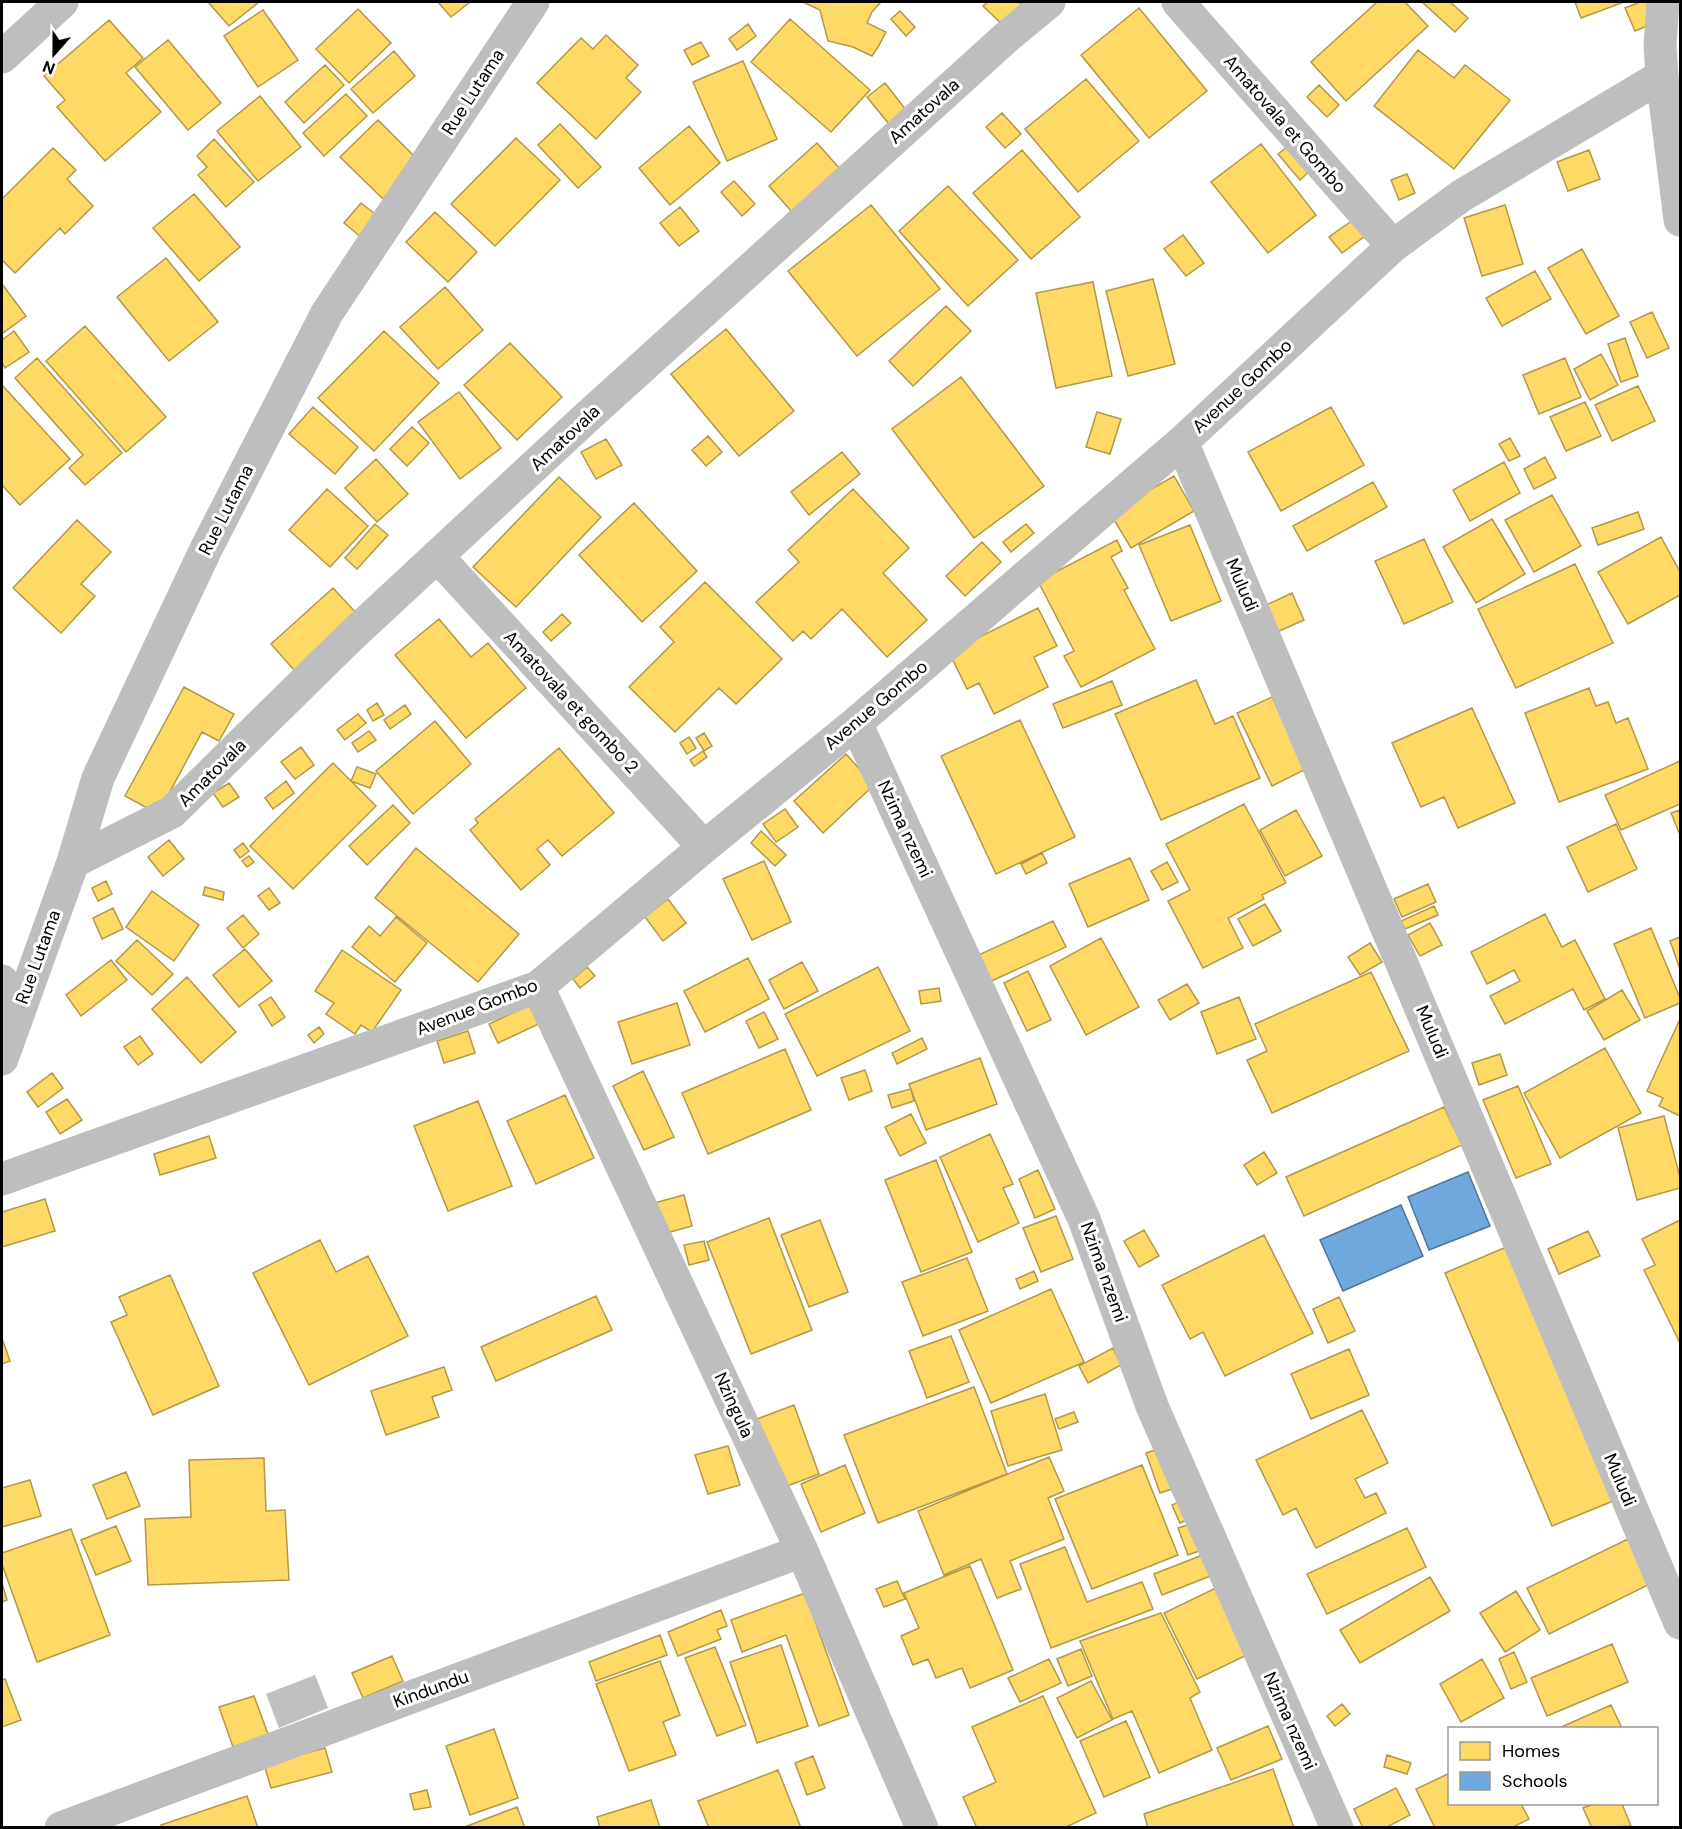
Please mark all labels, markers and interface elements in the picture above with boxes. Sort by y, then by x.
north arrow [24,24,84,84]
street label: Rue Lutama [436,44,510,140]
street label: Amatovala et Gombo [1218,50,1352,198]
text: N [40,56,58,79]
street label: Amatovala [884,73,964,149]
street label: Avenue Gombo [1187,333,1297,439]
street label: Amatovala [525,399,605,477]
street label: Rue Lutama [193,461,259,559]
street label: Muludi [1220,555,1264,615]
street label: Amatovala et gombo 2 [498,625,644,779]
street label: Avenue Gombo [819,655,933,755]
street label: Amatovala [173,734,251,812]
street label: Nzima nzemi [872,776,938,882]
street label: Rue Lutama [10,907,66,1007]
street label: Avenue Gombo [413,973,541,1041]
street label: Muludi [1410,1002,1454,1062]
street label: Nzima nzemi [1075,1219,1133,1325]
street label: Nzingula [708,1368,760,1442]
street label: Muludi [1598,1450,1642,1510]
street label: Kindundu [390,1664,472,1714]
street label: Nzima nzemi [1258,1668,1322,1774]
legend [1448,1727,1658,1805]
text: Homes [1502,1739,1560,1763]
text: Schools [1502,1769,1567,1793]

